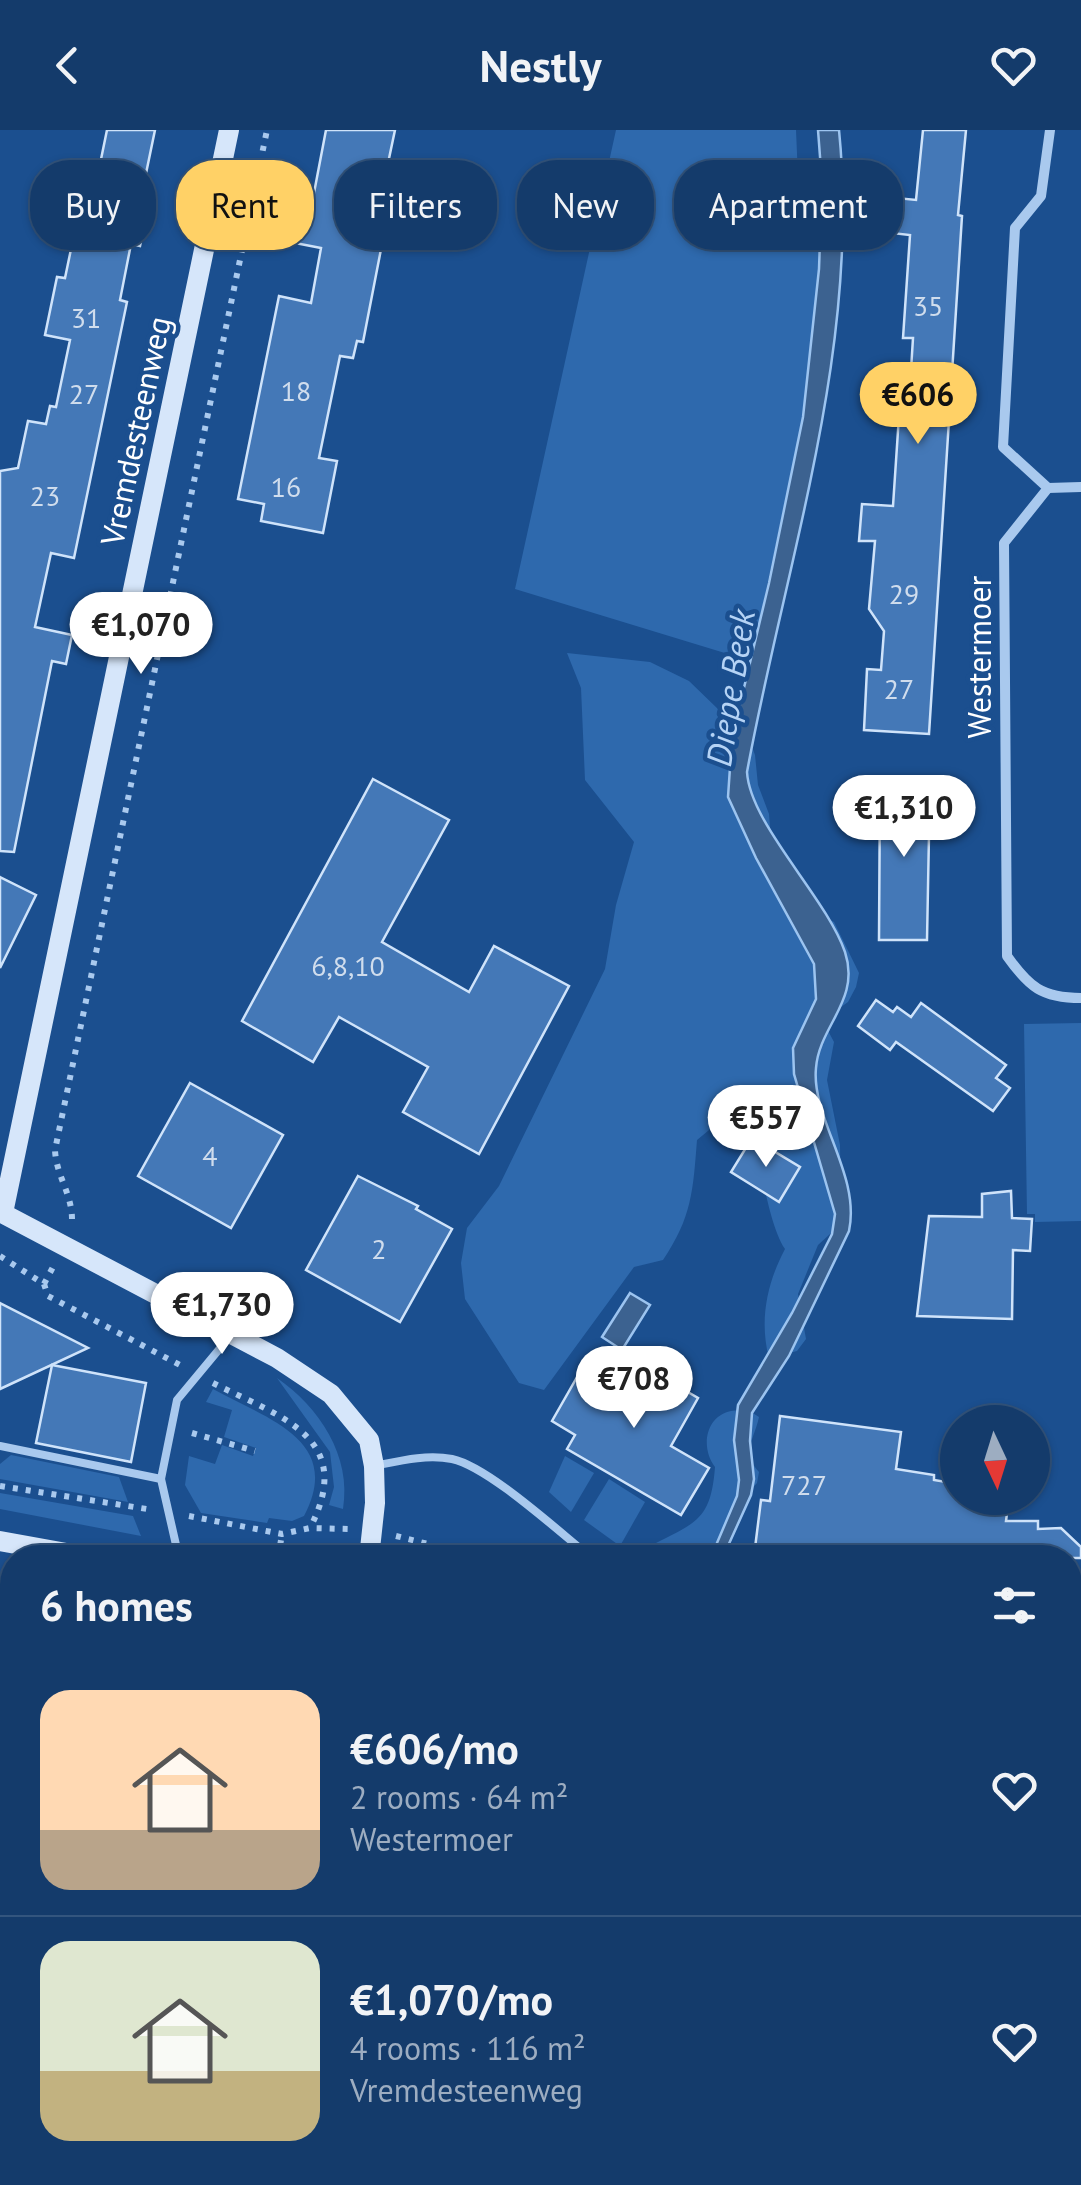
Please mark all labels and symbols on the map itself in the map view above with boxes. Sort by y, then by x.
house number: 35 [913,287,943,324]
house number: 31 [71,299,101,336]
street label: Vremdesteenweg [90,312,180,550]
pin: €606 [859,362,977,447]
house number: 18 [281,372,311,409]
house number: 27 [69,375,99,412]
house number: 16 [271,468,301,505]
house number: 23 [30,477,60,514]
house number: 29 [889,575,919,612]
street label: Westermoer [958,575,1000,738]
pin: €1,070 [60,592,222,677]
water label: Diepe Beek [695,605,765,769]
house number: 27 [884,670,914,707]
pin: €1,310 [823,775,985,860]
house number: 6,8,10 [311,947,385,984]
pin: €557 [707,1085,825,1170]
house number: 4 [202,1137,218,1174]
house number: 2 [371,1230,387,1267]
pin: €1,730 [141,1272,303,1357]
pin: €708 [575,1346,693,1431]
north arrow [940,1405,1050,1515]
house number: 727 [781,1466,827,1503]

